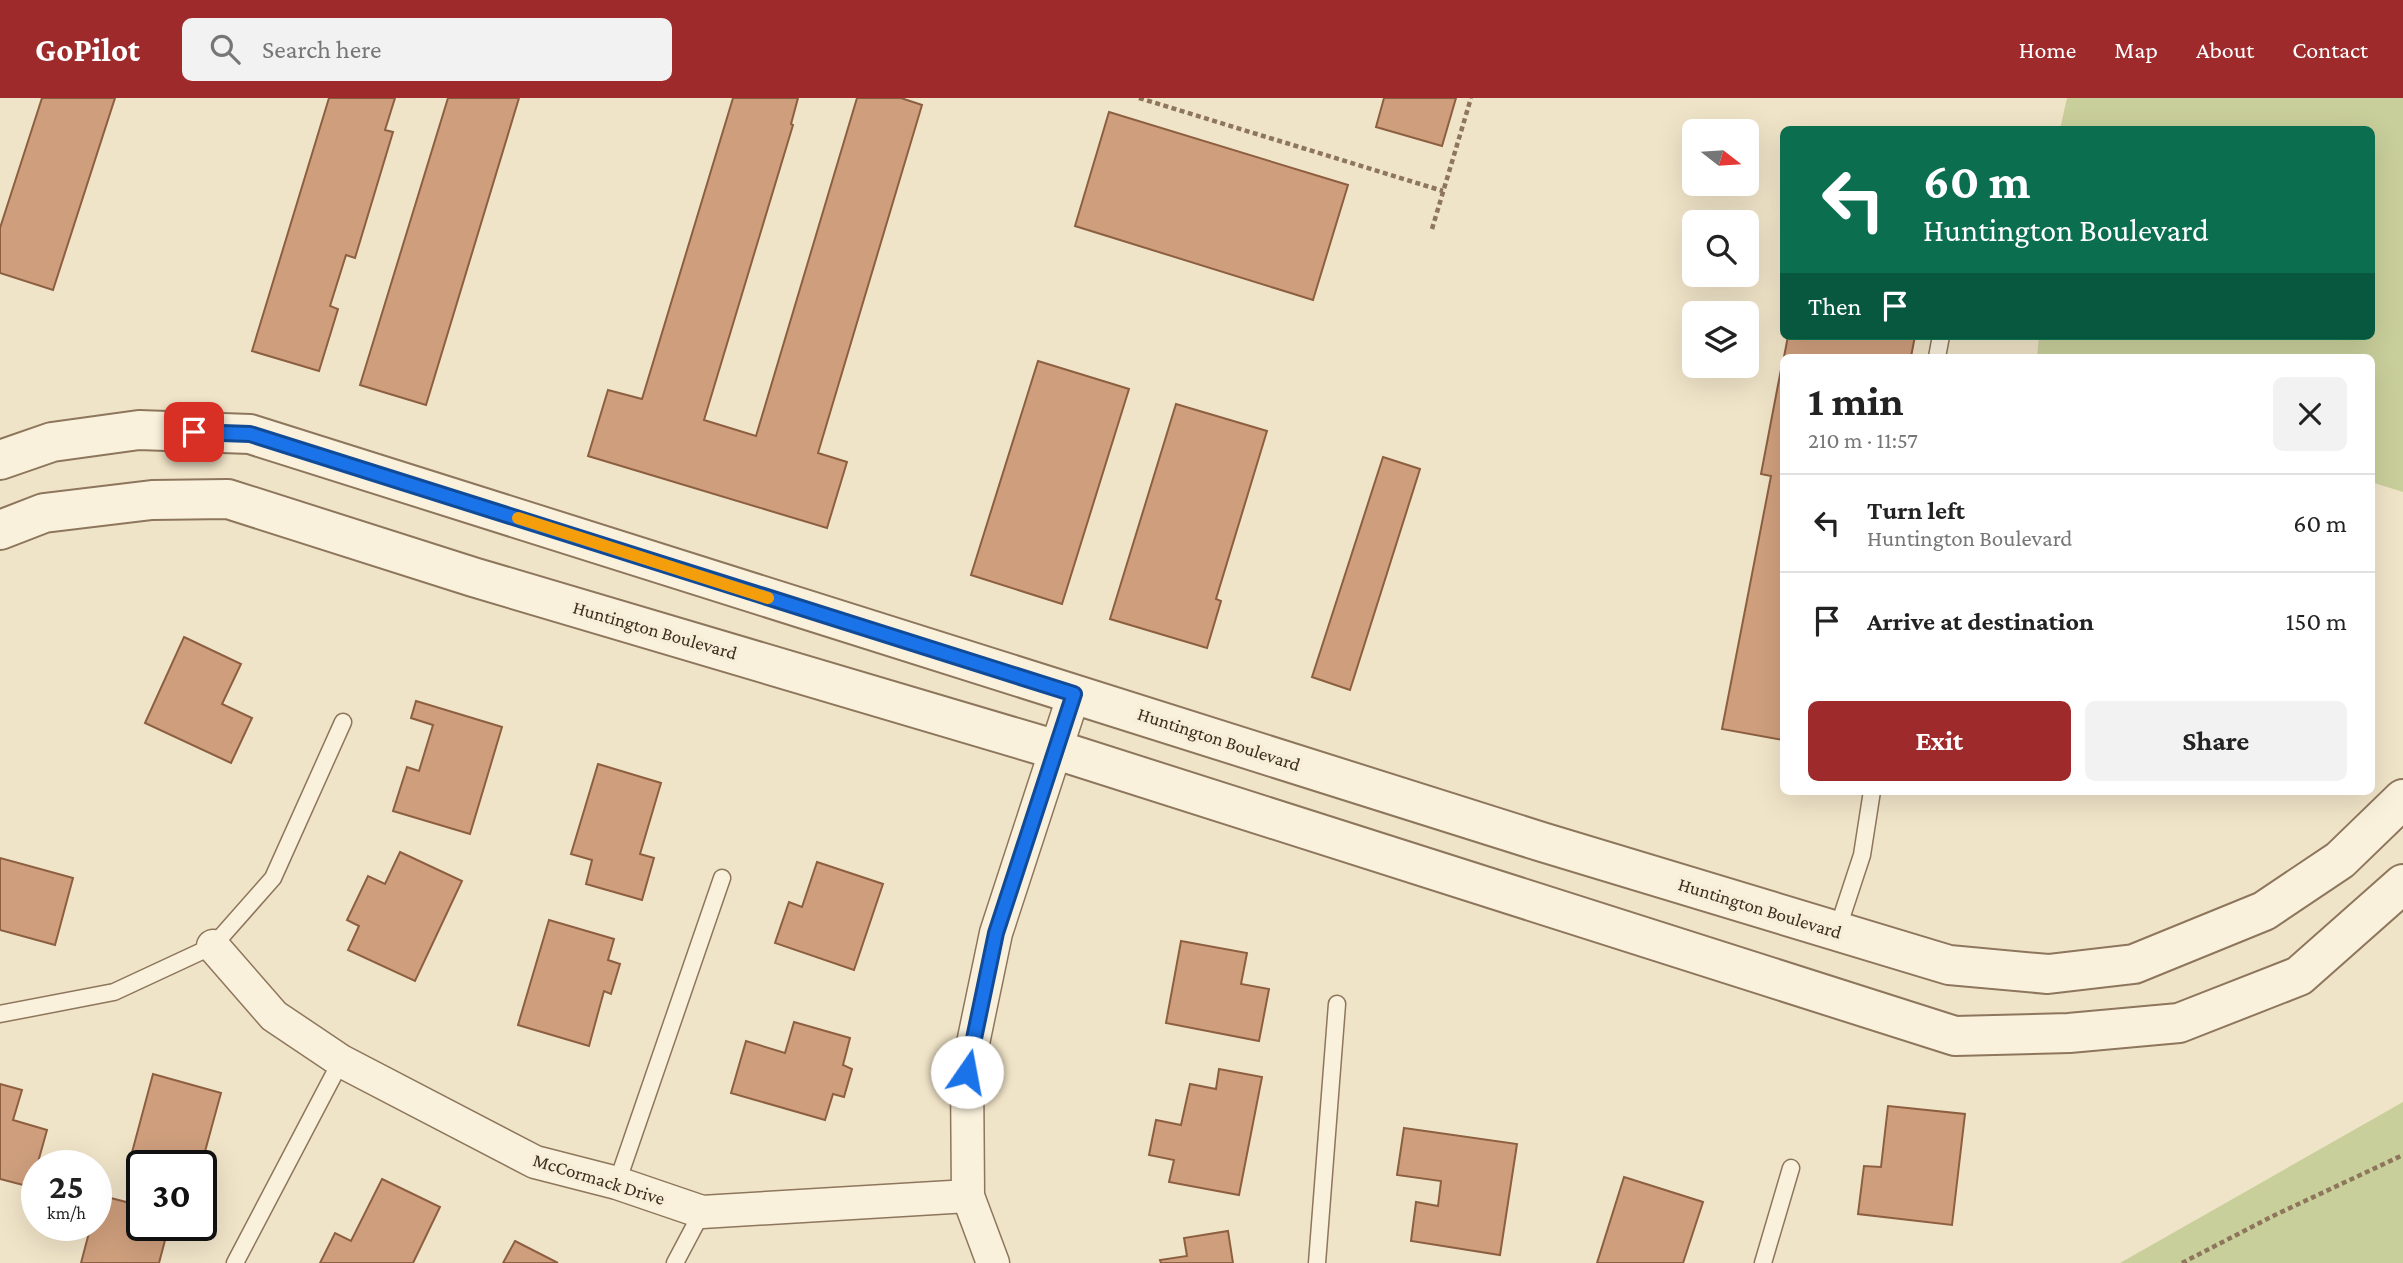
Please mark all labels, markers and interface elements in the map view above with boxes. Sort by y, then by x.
search box [182,18,672,81]
icon: search [206,30,244,68]
text: GoPilot [35,31,140,68]
text: Search here [262,35,381,64]
text: Home [2019,36,2076,63]
text: Map [2114,36,2158,63]
text: About [2196,36,2254,63]
text: Contact [2292,36,2368,63]
north arrow [1682,119,1759,196]
map controls [1682,119,1759,378]
icon: left [1808,154,1899,245]
text: 60 m [1923,154,2030,209]
button: search [1682,210,1759,287]
text: Huntington Boulevard [1923,212,2209,248]
icon: arrive [1876,287,1914,325]
text: Then [1808,292,1862,321]
button: layers [1682,301,1759,378]
text: 1 min [1808,377,1904,424]
button: close [2273,377,2347,451]
pin [164,402,224,462]
icon: arrive [175,413,213,451]
text: 210 m · 11:57 [1808,427,1918,453]
text: Turn left [1867,496,1965,525]
icon: left [1808,504,1846,542]
text: 60 m [2293,509,2347,538]
text: Huntington Boulevard [1867,525,2072,551]
street label: Huntington Boulevard [571,597,739,663]
icon: arrive [1808,602,1846,640]
text: Arrive at destination [1867,607,2094,636]
text: 150 m [2286,607,2347,636]
button: Exit [1808,701,2071,781]
button: Share [2085,701,2347,781]
street label: Huntington Boulevard [1135,703,1303,775]
street label: Huntington Boulevard [1676,873,1844,943]
position arrow [930,1035,1004,1109]
street label: McCormack Drive [531,1149,667,1209]
speed limit sign: 30 [126,1150,217,1241]
text: 25 [49,1167,84,1206]
text: km/h [47,1203,86,1223]

